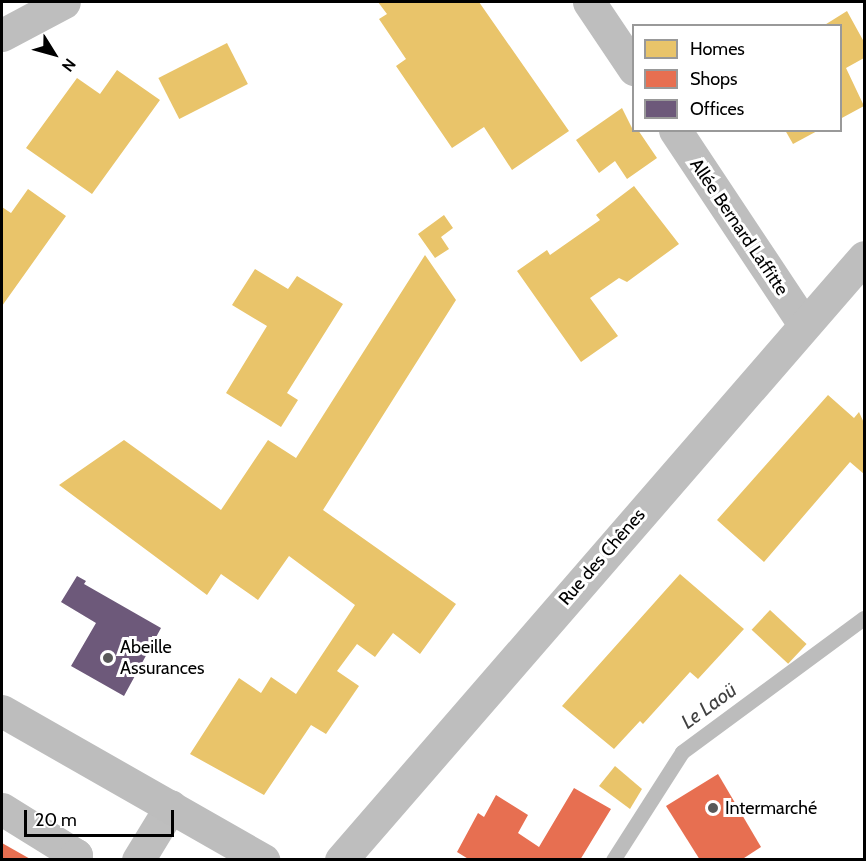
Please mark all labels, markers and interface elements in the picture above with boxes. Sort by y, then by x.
north arrow [24,24,84,84]
legend [632,24,842,132]
text: Homes [690,38,745,60]
text: N [58,55,80,75]
text: Shops [690,68,738,90]
text: Offices [690,98,744,120]
street label: Allée Bernard Laffitte [685,155,793,299]
street label: Rue des Chênes [554,504,650,610]
place label: Abeille Assurances [120,637,204,680]
marker: Abeille Assurances [101,651,115,665]
water label: Le Laoü [677,678,741,734]
place label: Intermarché [725,797,817,819]
scale bar [27,798,177,836]
marker: Intermarché [706,801,720,815]
text: 20 m [35,809,77,831]

